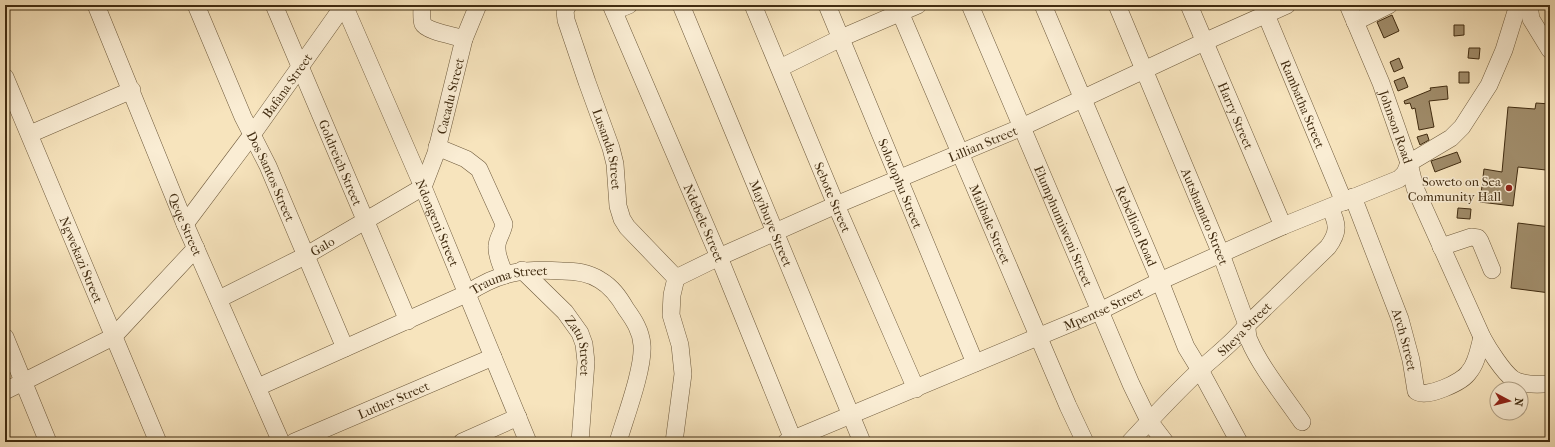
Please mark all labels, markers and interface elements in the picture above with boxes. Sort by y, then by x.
street label: Bafana Street [259,50,315,121]
street label: Cacadu Street [433,56,467,136]
street label: Rambatha Street [1278,57,1328,151]
street label: Harry Street [1215,80,1257,152]
street label: Johnson Road [1376,87,1416,166]
street label: Lusanda Street [590,107,624,191]
street label: Goldreich Street [316,117,366,208]
street label: Lillian Street [946,122,1020,165]
street label: Dos Santos Street [244,129,298,224]
street label: Solodophu Street [876,136,926,231]
street label: Sebote Street [811,160,855,235]
street label: Elumphumiweni Street [1032,163,1096,289]
street label: Autshamato Street [1178,165,1232,267]
place label: Soweto on Sea Community Hall [1408,174,1502,204]
street label: Ndongeni Street [413,177,462,269]
street label: Mayibuye Street [747,177,796,269]
street label: Ndebele Street [681,182,728,264]
street label: Malibale Street [967,182,1014,266]
marker: Soweto on Sea Community Hall [1504,183,1514,193]
street label: Rebellion Road [1113,184,1161,269]
street label: Qeqe Street [166,191,206,258]
street label: Ngwekazi Street [57,214,106,305]
street label: Galo [307,233,337,259]
street label: Trauma Street [467,263,548,297]
street label: Mpentse Street [1061,283,1145,333]
street label: Sheya Street [1214,298,1274,359]
street label: Arch Street [1389,305,1420,372]
street label: Zatu Street [562,312,594,377]
street label: Luther Street [355,378,432,421]
north arrow [1489,381,1529,421]
text: N [1511,397,1525,408]

